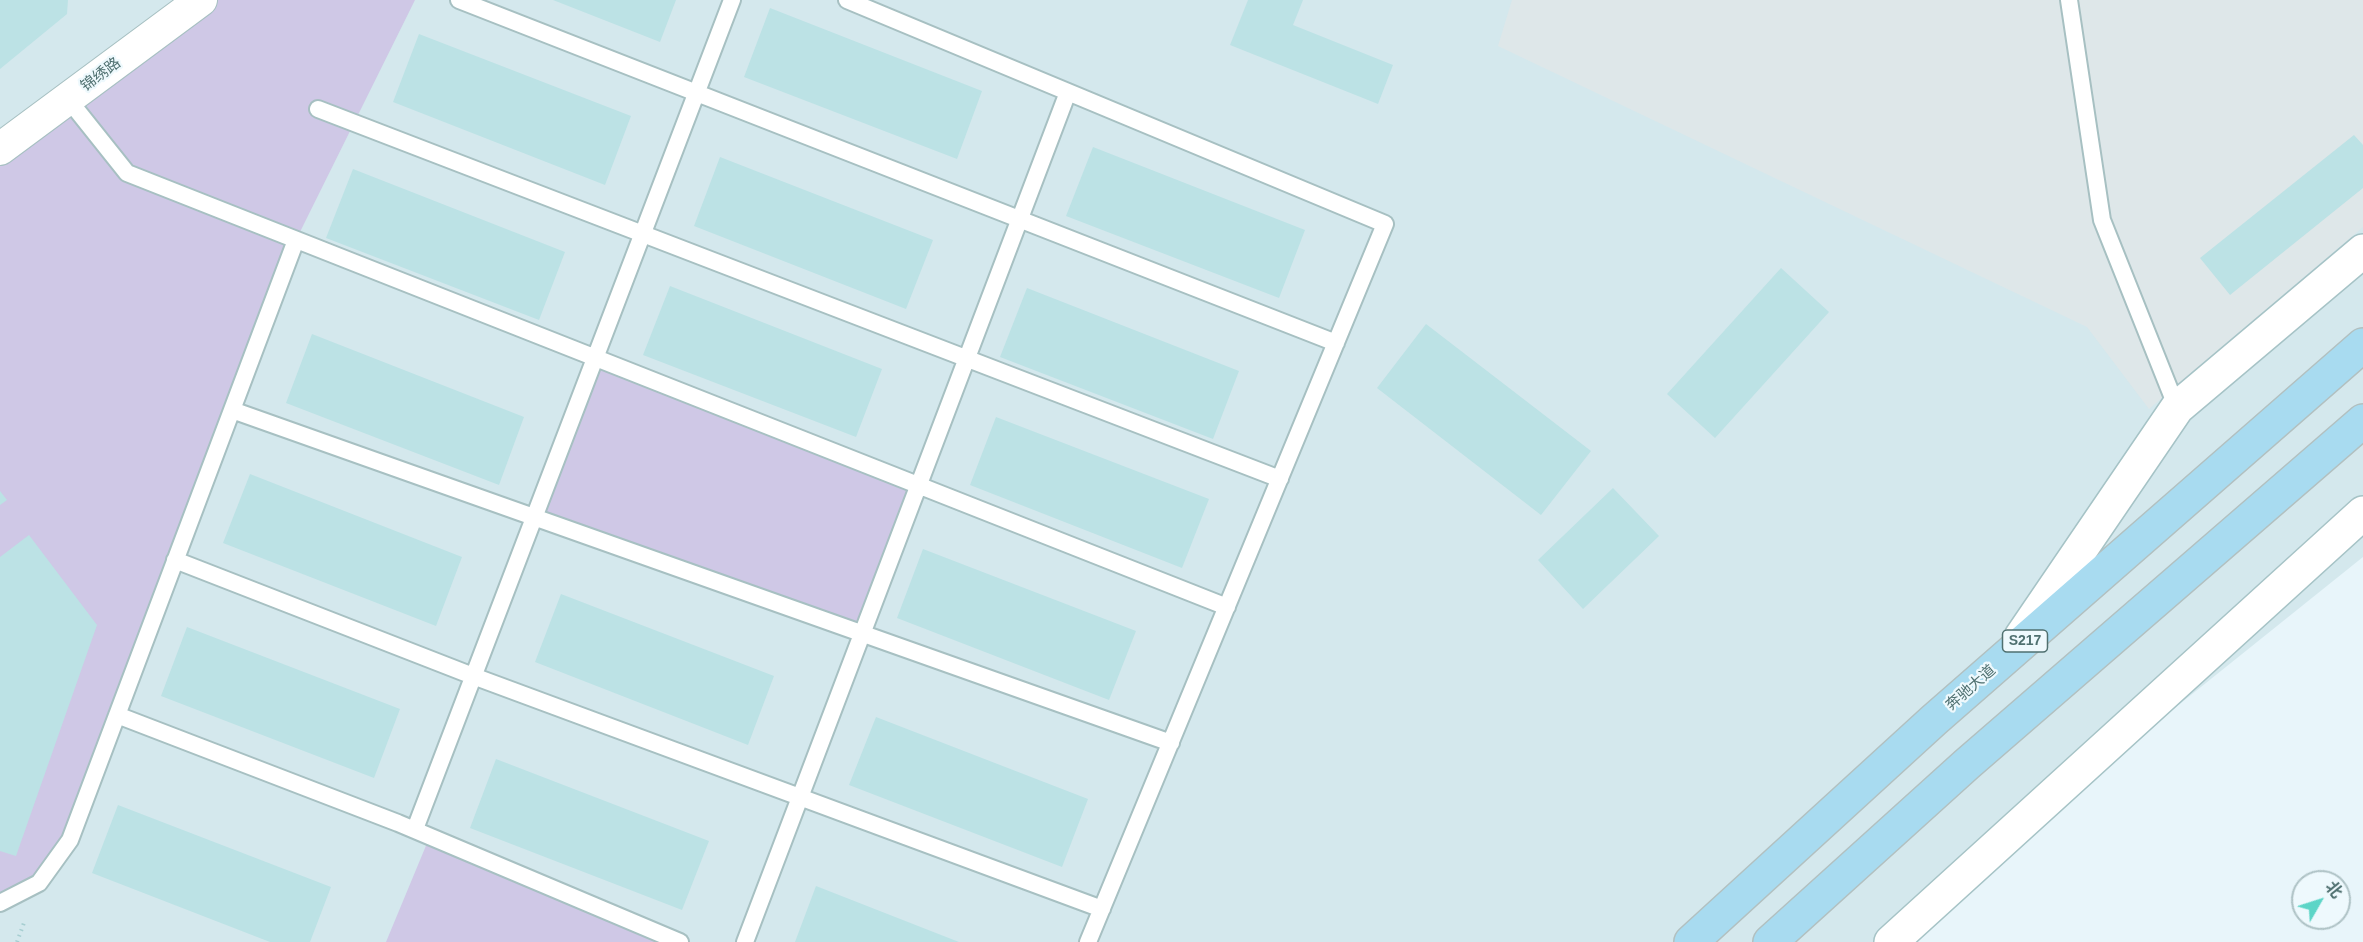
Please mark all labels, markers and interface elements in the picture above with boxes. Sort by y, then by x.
street label: 锦绣路 [78,54,124,96]
road number: S217 [2002,630,2048,652]
street label: 奔驰大道 [1942,662,2000,714]
north arrow [2291,870,2351,930]
text: 北 [2322,878,2345,901]

